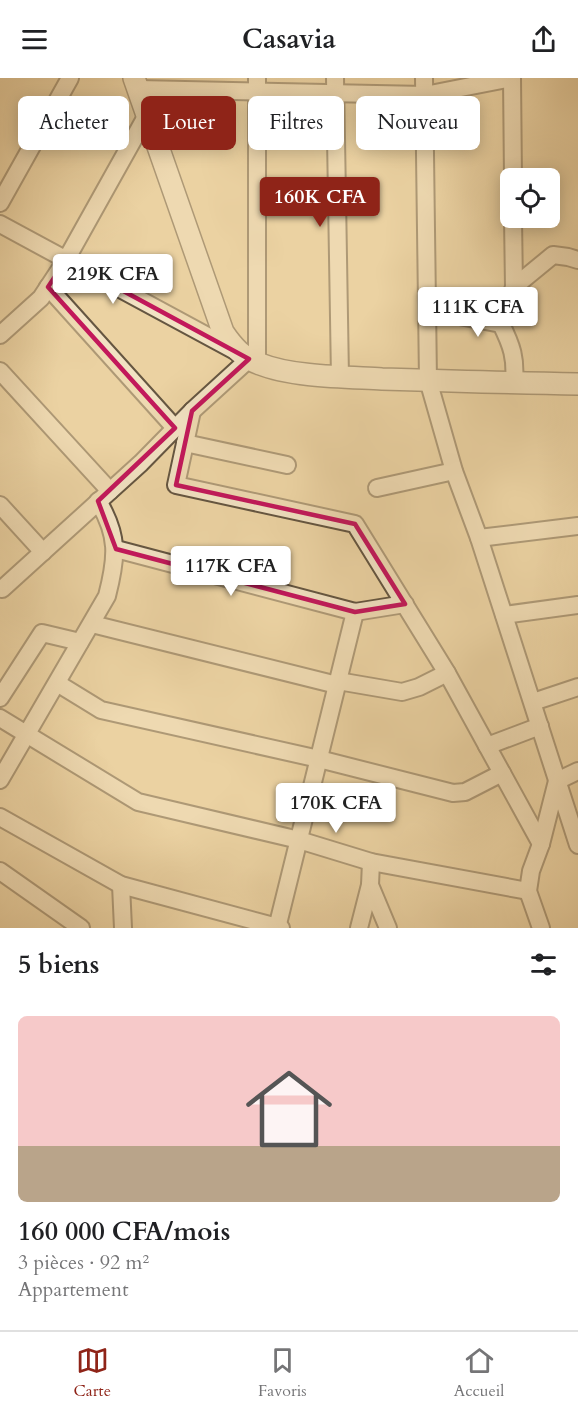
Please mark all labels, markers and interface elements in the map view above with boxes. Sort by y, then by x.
text: Casavia [242,21,336,58]
icon: menu [18,23,51,56]
icon: share [527,23,560,56]
chip: Acheter [18,96,129,150]
chip: Louer [141,96,236,150]
chip: Filtres [248,96,344,150]
chip: Nouveau [356,96,480,150]
map controls [500,168,560,228]
button: locate [500,168,560,228]
pin: 160K CFA [258,177,382,228]
text: 160K CFA [274,183,366,210]
pin: 219K CFA [51,254,175,305]
text: 219K CFA [67,260,159,287]
pin: 111K CFA [416,287,540,338]
text: 111K CFA [432,293,524,320]
pin: 117K CFA [169,546,293,597]
text: 117K CFA [185,552,277,579]
pin: 170K CFA [274,783,398,834]
text: 170K CFA [290,789,382,816]
text: 5 biens [18,947,99,982]
icon: filters [527,948,560,981]
icon: home [235,1055,343,1163]
text: 160 000 CFA/mois [18,1214,230,1249]
text: 3 pièces · 92 m² [18,1249,149,1276]
text: Appartement [18,1276,129,1303]
tab: Carte [74,1344,111,1402]
tab: Favoris [258,1344,307,1402]
tab: Accueil [454,1344,504,1402]

